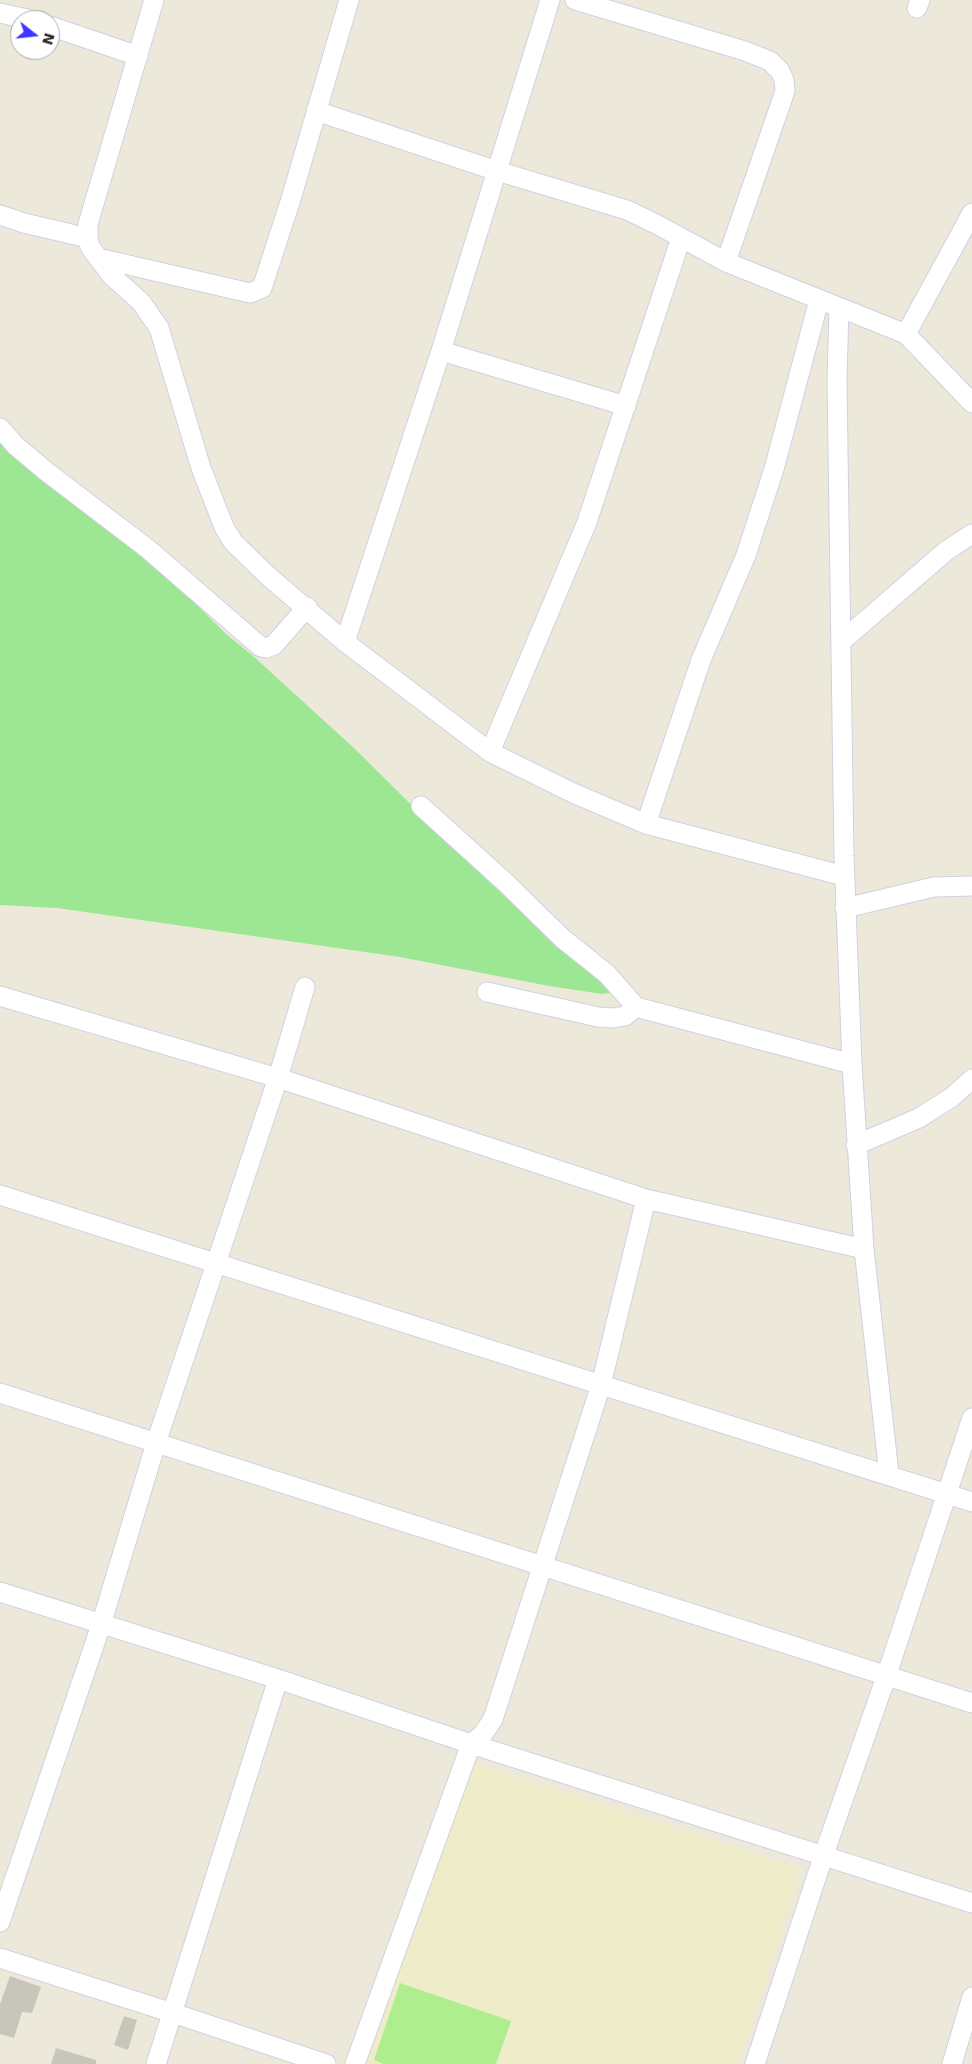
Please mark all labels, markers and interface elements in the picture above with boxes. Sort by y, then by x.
north arrow [10,10,60,60]
text: N [39,31,58,47]

